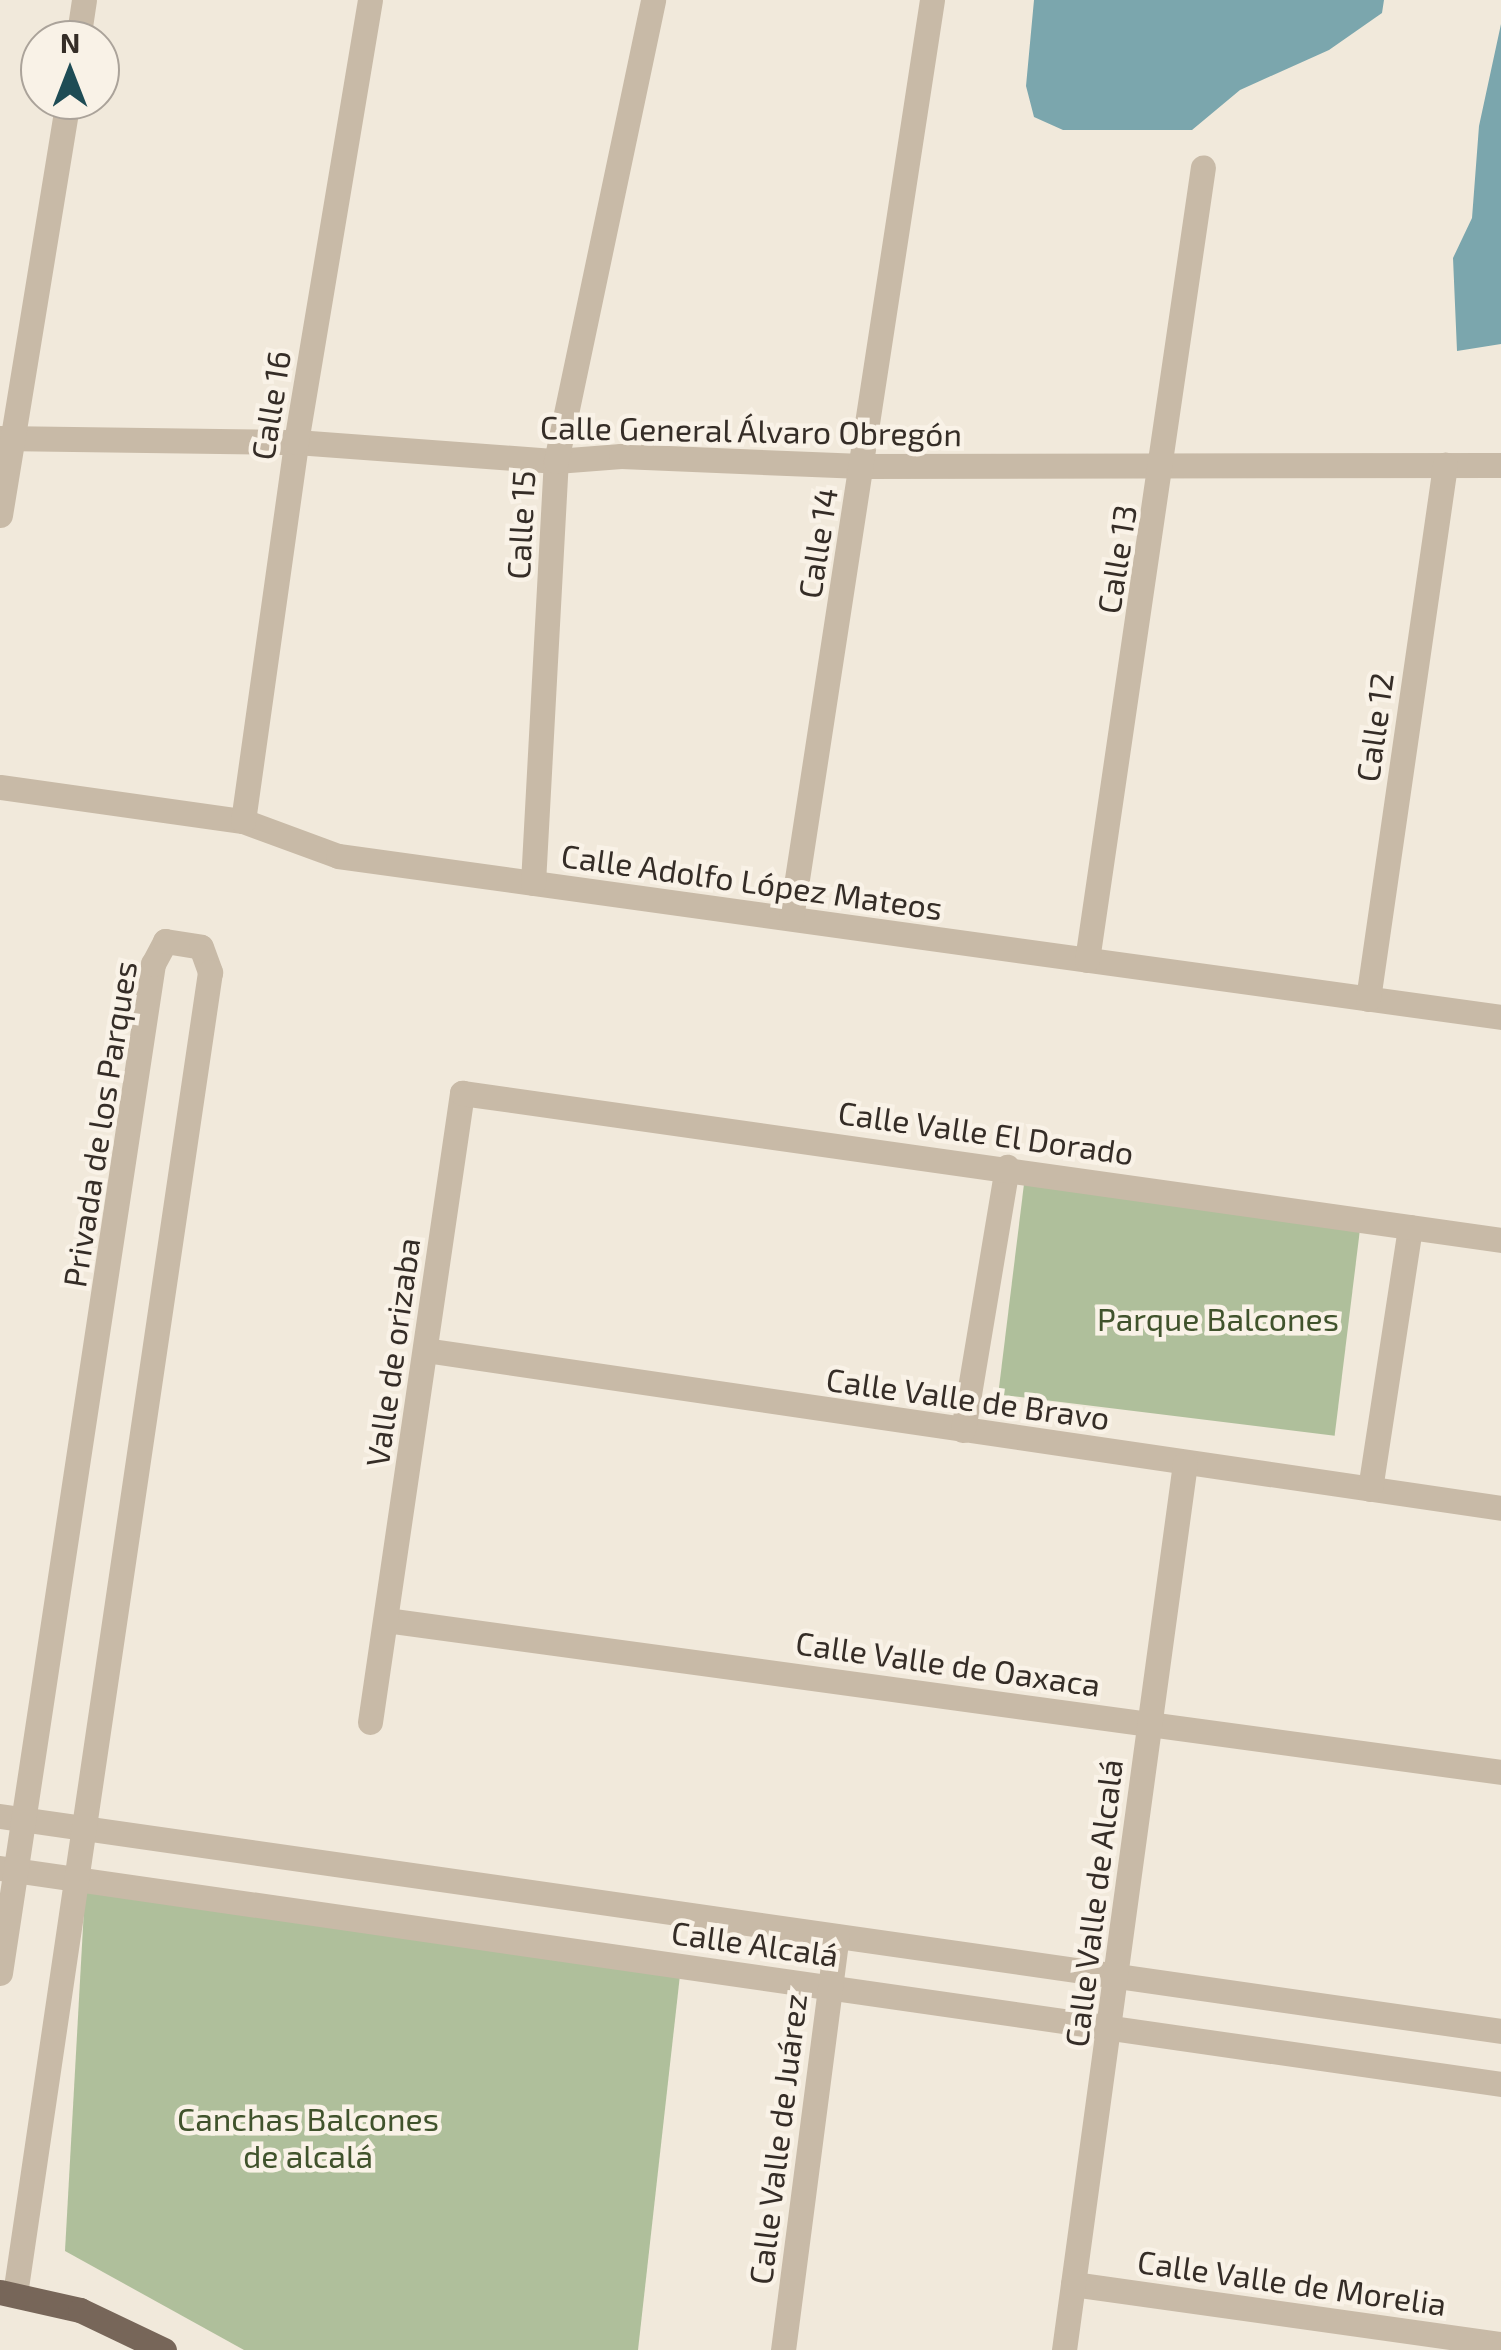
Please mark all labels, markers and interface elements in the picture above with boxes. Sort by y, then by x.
north arrow [20,20,120,120]
text: N [60,25,80,59]
street label: Calle 16 [242,348,298,462]
street label: Calle General Álvaro Obregón [539,407,963,453]
street label: Calle 15 [498,470,542,580]
street label: Calle 14 [789,485,845,601]
street label: Calle 13 [1088,502,1144,616]
street label: Calle 12 [1347,670,1401,784]
street label: Calle Adolfo López Mateos [559,835,945,927]
street label: Privada de los Parques [54,958,144,1290]
street label: Calle Valle El Dorado [835,1092,1137,1172]
street label: Valle de orizaba [357,1235,427,1469]
park label: Parque Balcones [1097,1299,1339,1337]
street label: Calle Valle de Bravo [823,1359,1113,1437]
street label: Calle Valle de Oaxaca [793,1623,1103,1703]
street label: Calle Valle de Alcalá [1056,1756,1130,2050]
street label: Calle Alcalá [669,1912,841,1974]
street label: Calle Valle de Juárez [740,1991,814,2287]
park label: Canchas Balcones de alcalá [177,2100,439,2175]
street label: Calle Valle de Morelia [1135,2241,1449,2323]

